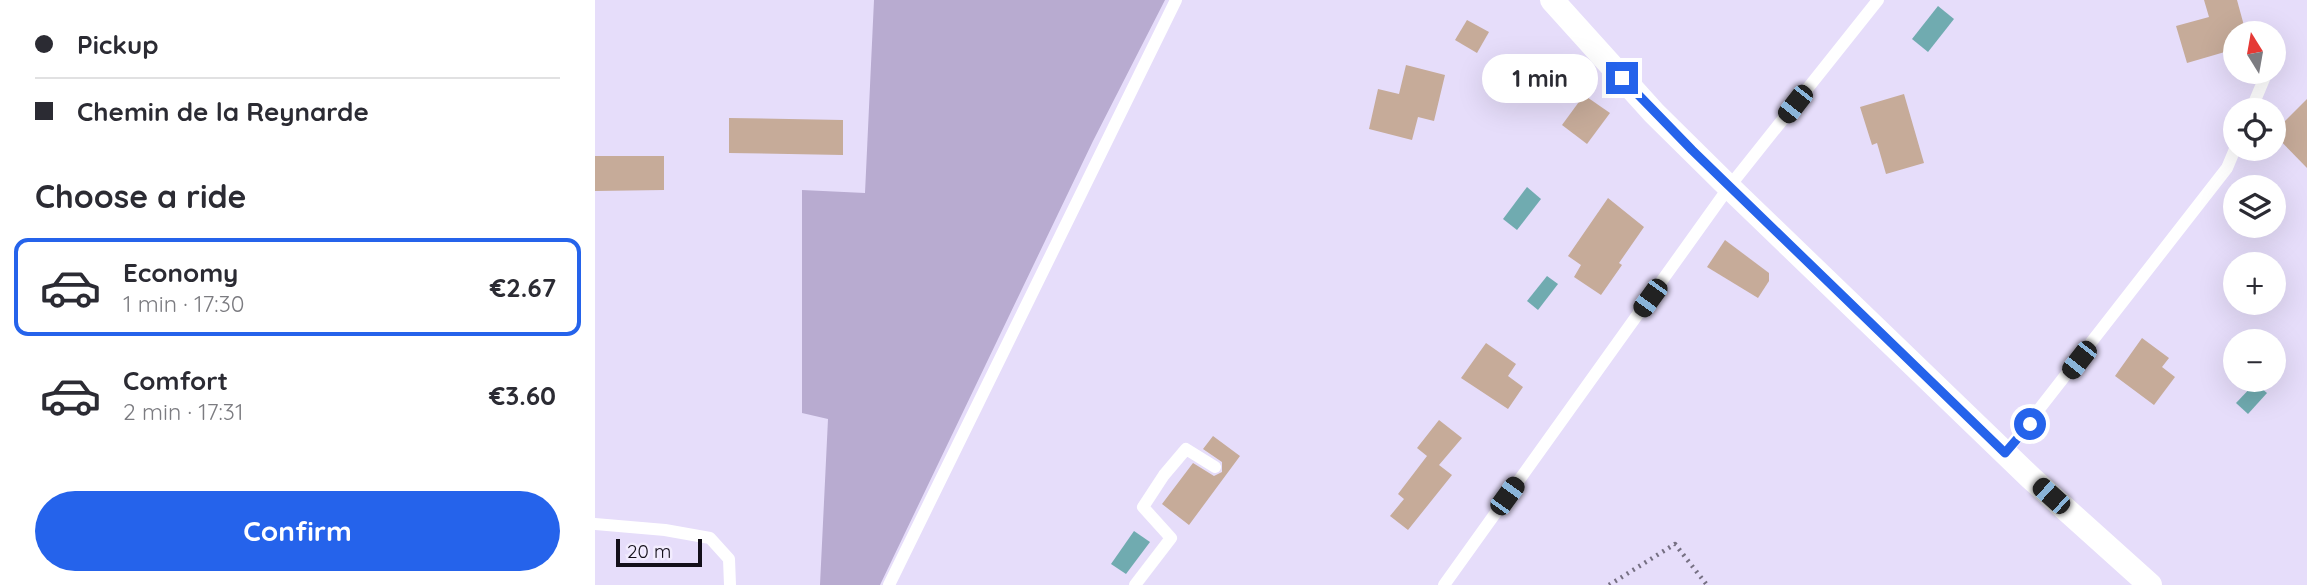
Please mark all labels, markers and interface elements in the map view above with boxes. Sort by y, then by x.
north arrow [2223,21,2285,84]
map controls [2223,21,2286,392]
text: Pickup [77,28,159,61]
callout: 1 min [1482,54,1597,102]
route end [1606,62,1638,94]
text: 1 min [1512,64,1568,93]
car [1774,81,1817,127]
text: Chemin de la Reynarde [77,95,369,128]
button: locate [2223,98,2286,161]
button: layers [2223,175,2286,238]
text: Choose a ride [35,176,247,216]
button: + [2223,252,2286,315]
icon: car [39,256,102,319]
text: Economy [123,256,238,289]
text: €2.67 [490,271,556,304]
car [1630,275,1671,321]
text: 1 min · 17:30 [123,289,244,318]
button: − [2223,329,2286,392]
car [2058,337,2101,383]
icon: car [39,364,102,427]
text: Comfort [123,364,228,397]
text: €3.60 [489,379,556,412]
text: 2 min · 17:31 [123,397,243,426]
route start [2014,408,2046,440]
car [1487,473,1528,519]
car [2029,474,2074,518]
button: Confirm [35,491,560,571]
scale bar [616,536,702,568]
text: 20 m [627,539,671,563]

